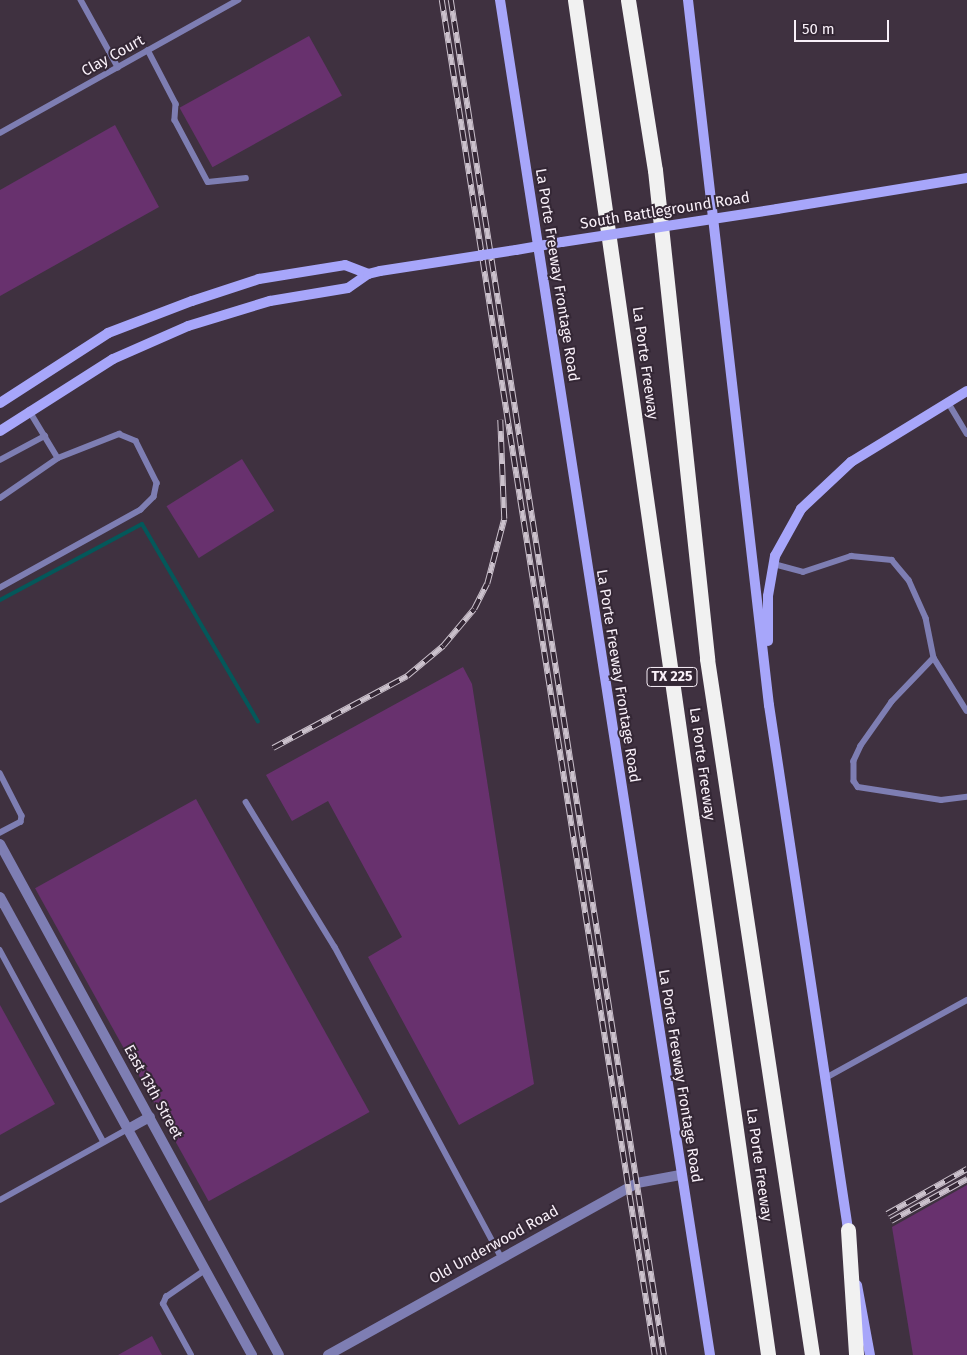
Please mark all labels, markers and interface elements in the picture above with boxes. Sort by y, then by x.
scale bar [797,10,892,42]
text: 50 m [802,20,835,38]
street label: Clay Court [79,31,147,81]
street label: La Porte Freeway Frontage Road [531,167,583,383]
street label: South Battleground Road [579,189,751,233]
street label: La Porte Freeway [628,305,662,421]
street label: La Porte Freeway Frontage Road [592,568,644,784]
road number: TX 225 [646,666,698,689]
street label: La Porte Freeway [685,706,719,822]
street label: La Porte Freeway Frontage Road [654,968,706,1184]
street label: East 13th Street [120,1042,186,1142]
street label: La Porte Freeway [742,1107,776,1223]
street label: Old Underwood Road [426,1202,562,1288]

